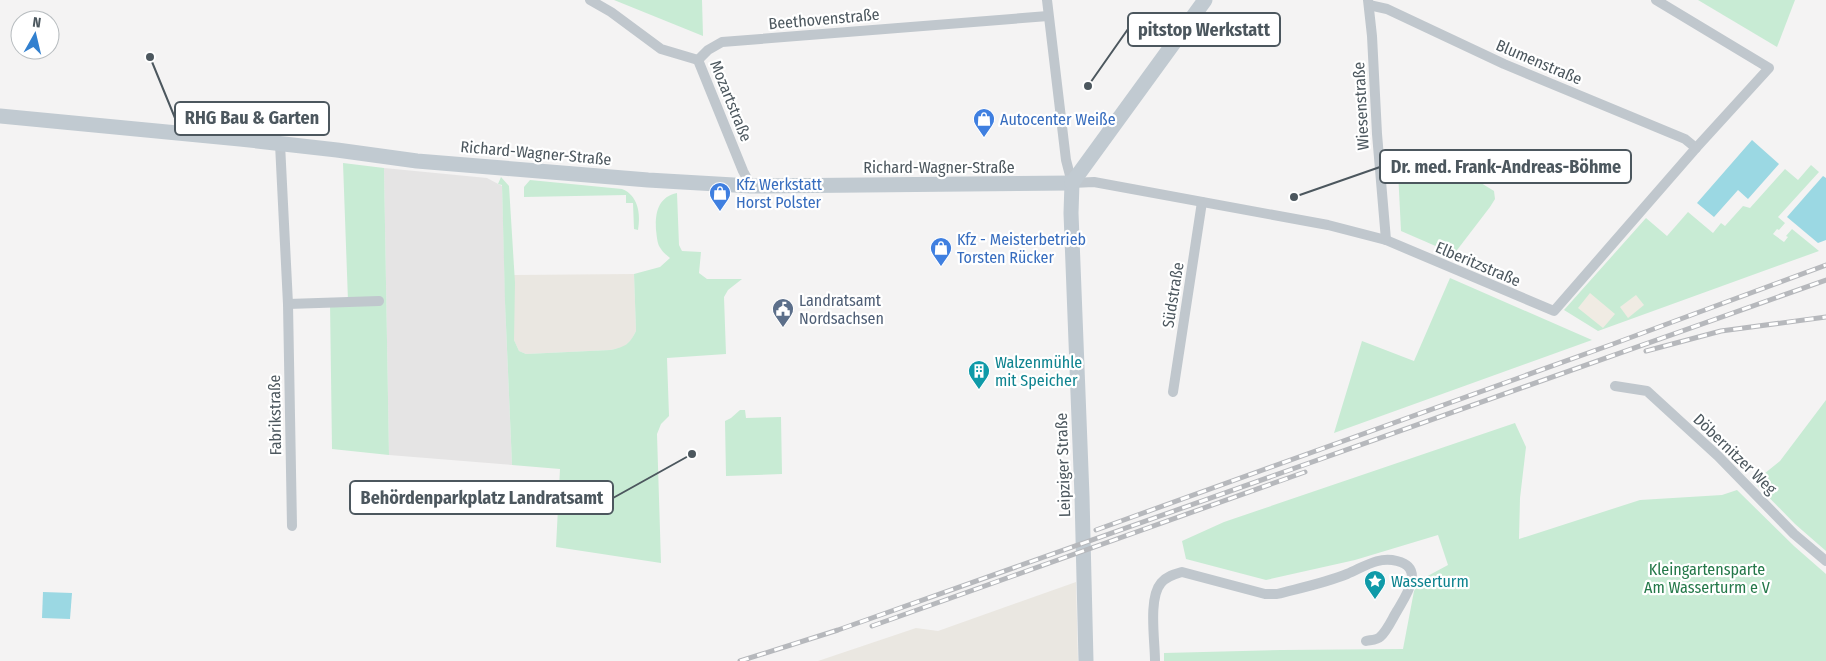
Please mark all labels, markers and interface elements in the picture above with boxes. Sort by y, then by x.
street label: Beethovenstraße [768,5,880,33]
north arrow [10,10,60,60]
callout: pitstop Werkstatt [1128,13,1280,46]
text: N [31,14,42,32]
text: pitstop Werkstatt [1138,19,1271,41]
street label: Blumenstraße [1493,35,1585,89]
street label: Mozartstraße [706,58,756,144]
street label: Wiesenstraße [1349,61,1373,151]
callout: RHG Bau & Garten [175,102,329,135]
text: RHG Bau & Garten [185,107,319,129]
shop icon: Autocenter Weiße [972,107,996,138]
place label: Autocenter Weiße [1000,110,1116,129]
street label: Richard-Wagner-Straße [460,137,612,169]
callout: Dr. med. Frank-Andreas-Böhme [1380,150,1631,183]
text: Dr. med. Frank-Andreas-Böhme [1391,156,1621,178]
street label: Richard-Wagner-Straße [863,158,1015,177]
place label: Kfz Werkstatt Horst Polster [736,175,823,212]
shop icon: Kfz Werkstatt Horst Polster [708,181,732,212]
place label: Kfz - Meisterbetrieb Torsten Rücker [957,230,1086,267]
shop icon: Kfz - Meisterbetrieb Torsten Rücker [929,236,953,267]
street label: Elberitzstraße [1433,238,1523,290]
street label: Südstraße [1158,261,1188,329]
place label: Landratsamt Nordsachsen [799,291,884,328]
public building icon: Landratsamt Nordsachsen [771,297,795,328]
place label: Walzenmühle mit Speicher [995,353,1082,390]
building icon: Walzenmühle mit Speicher [967,359,991,390]
street label: Fabrikstraße [265,374,285,456]
street label: Döbernitzer Weg [1690,410,1781,499]
street label: Leipziger Straße [1052,412,1074,518]
callout: Behördenparkplatz Landratsamt [350,481,613,514]
text: Behördenparkplatz Landratsamt [361,487,604,509]
park label: Kleingartensparte Am Wasserturm e V [1644,560,1771,597]
place icon: Wasserturm [1363,569,1387,600]
place label: Wasserturm [1391,572,1469,591]

